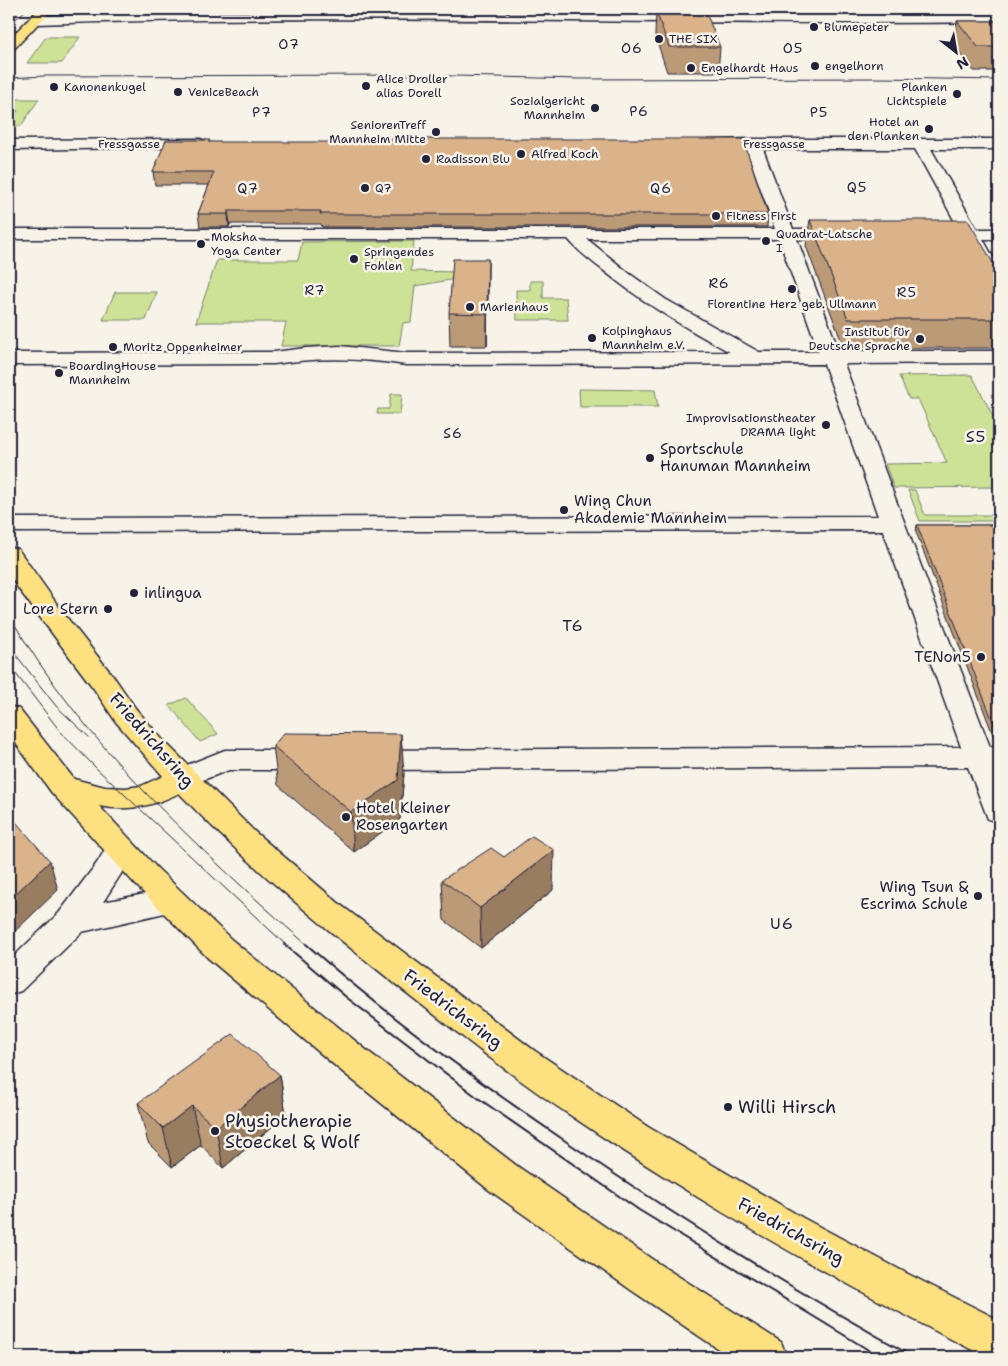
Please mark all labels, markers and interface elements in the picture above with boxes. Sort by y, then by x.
place label: Blumepeter [824,19,889,35]
marker: Blumepeter [808,21,820,33]
north arrow [930,28,980,78]
place label: THE SIX [669,31,718,47]
marker: THE SIX [653,33,665,45]
district label: O7 [278,35,300,53]
district label: O6 [621,39,643,57]
district label: O5 [783,39,803,57]
text: N [953,53,972,74]
place label: engelhorn [825,58,884,74]
place label: Engelhardt Haus [701,60,798,76]
marker: engelhorn [809,60,821,72]
marker: Engelhardt Haus [685,62,697,74]
place label: Alice Droller alias Dorell [376,71,448,101]
place label: Kanonenkugel [64,79,146,95]
place label: Planken Lichtspiele [887,79,947,109]
marker: Alice Droller alias Dorell [360,80,372,92]
marker: Kanonenkugel [48,81,60,93]
place label: VeniceBeach [188,84,259,100]
marker: VeniceBeach [172,86,184,98]
marker: Planken Lichtspiele [951,88,963,100]
place label: Sozialgericht Mannheim [510,93,585,123]
marker: Sozialgericht Mannheim [589,102,601,114]
district label: P6 [629,102,649,120]
district label: P7 [252,103,272,121]
district label: P5 [810,103,828,121]
place label: Hotel an den Planken [848,114,919,144]
place label: SeniorenTreff Mannheim Mitte [329,117,427,147]
marker: Hotel an den Planken [923,123,935,135]
marker: SeniorenTreff Mannheim Mitte [430,126,442,138]
street label: Fressgasse [98,136,160,152]
street label: Fressgasse [743,136,805,152]
place label: Alfred Koch [531,146,599,162]
marker: Alfred Koch [515,148,527,160]
place label: Radisson Blu [436,151,510,167]
marker: Radisson Blu [420,153,432,165]
district label: Q5 [847,178,867,196]
district label: Q7 [237,179,259,197]
district label: Q6 [650,179,672,197]
place label: Q7 [375,180,392,196]
marker: Q7 [359,182,371,194]
place label: Fitness First [726,208,796,224]
marker: Fitness First [710,210,722,222]
place label: Quadrat-Latsche I [776,226,873,256]
place label: Moksha Yoga Center [211,229,282,259]
marker: Quadrat-Latsche I [760,235,772,247]
marker: Moksha Yoga Center [195,238,207,250]
place label: Springendes Fohlen [364,244,434,274]
marker: Springendes Fohlen [348,253,360,265]
district label: R6 [708,274,730,292]
district label: R7 [304,281,326,299]
marker: Florentine Herz geb. Ullmann [786,283,798,295]
district label: R5 [897,283,917,301]
place label: Florentine Herz geb. Ullmann [707,296,877,312]
place label: Marienhaus [480,299,549,315]
marker: Marienhaus [464,301,476,313]
place label: Kolpinghaus Mannheim e.V. [602,323,685,353]
place label: Institut für Deutsche Sprache [808,324,910,354]
marker: Kolpinghaus Mannheim e.V. [586,332,598,344]
marker: Institut für Deutsche Sprache [914,333,926,345]
place label: Moritz Oppenheimer [123,339,243,355]
marker: Moritz Oppenheimer [107,341,119,353]
place label: BoardingHouse Mannheim [69,358,156,388]
marker: BoardingHouse Mannheim [53,367,65,379]
place label: Improvisationstheater DRAMA light [686,410,816,440]
marker: Improvisationstheater DRAMA light [820,419,832,431]
district label: S6 [443,424,463,442]
district label: S5 [966,426,986,447]
place label: Sportschule Hanuman Mannheim [660,439,811,476]
marker: Sportschule Hanuman Mannheim [644,452,656,464]
place label: Wing Chun Akademie Mannheim [574,491,727,528]
marker: Wing Chun Akademie Mannheim [558,504,570,516]
place label: inlingua [144,583,202,603]
marker: inlingua [128,587,140,599]
place label: Lore Stern [23,599,98,619]
marker: Lore Stern [102,603,114,615]
district label: T6 [562,615,584,636]
place label: TENon5 [914,647,971,667]
marker: TENon5 [975,651,987,663]
street label: Friedrichsring [104,687,200,793]
place label: Hotel Kleiner Rosengarten [356,798,451,835]
marker: Hotel Kleiner Rosengarten [340,811,352,823]
place label: Wing Tsun & Escrima Schule [860,877,969,914]
marker: Wing Tsun & Escrima Schule [972,890,984,902]
district label: U6 [770,913,794,934]
street label: Friedrichsring [398,964,508,1054]
place label: Willi Hirsch [738,1095,836,1119]
marker: Willi Hirsch [722,1101,734,1113]
place label: Physiotherapie Stoeckel & Wolf [225,1109,360,1154]
marker: Physiotherapie Stoeckel & Wolf [209,1125,221,1137]
street label: Friedrichsring [733,1192,849,1270]

